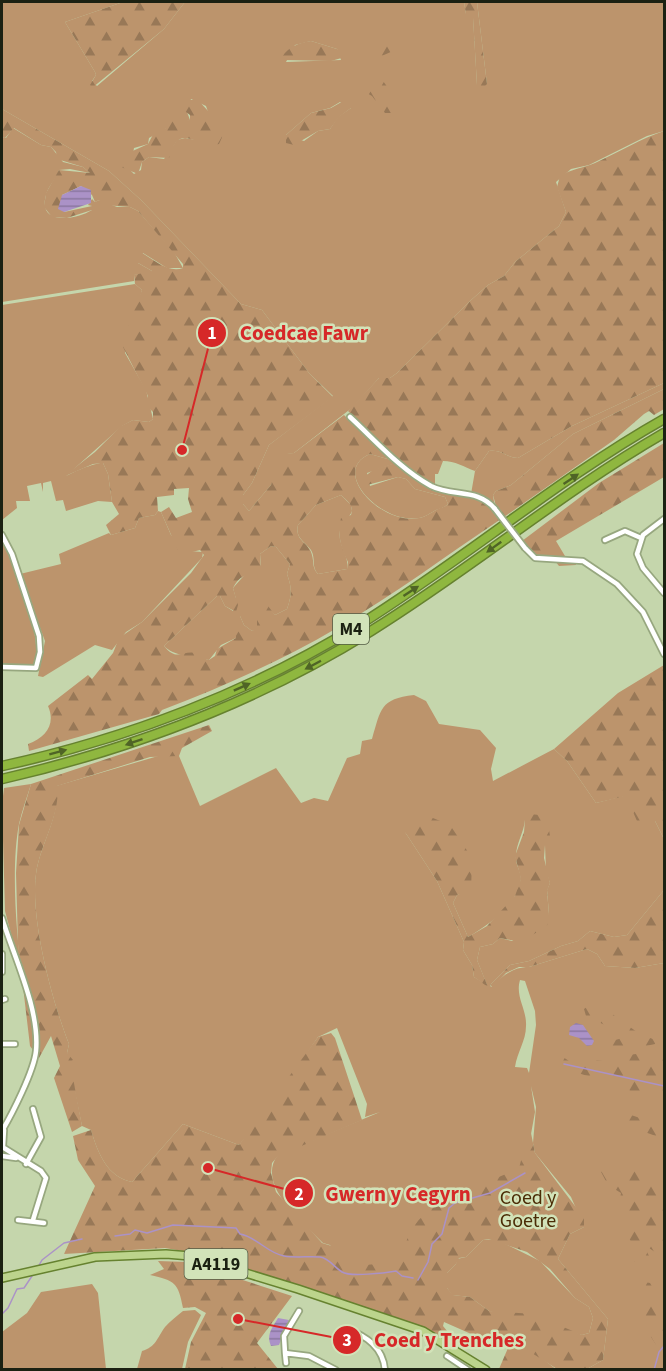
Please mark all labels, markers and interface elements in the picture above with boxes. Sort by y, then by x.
callout: Coedcae Fawr [197,313,380,352]
text: Coedcae Fawr [240,318,369,348]
text: 1 [207,321,217,346]
one-way arrow [562,473,579,484]
one-way arrow [487,541,503,553]
one-way arrow [403,585,419,597]
road number: M4 [333,614,369,644]
one-way arrow [304,660,321,670]
one-way arrow [233,682,251,692]
one-way arrow [125,738,143,748]
one-way arrow [49,747,67,757]
callout: Gwern y Cegyrn [284,1174,483,1213]
text: Gwern y Cegyrn [325,1179,471,1209]
text: 2 [294,1182,304,1207]
park label: Coed y Goetre [500,1184,557,1235]
road number: A4119 [184,1249,248,1279]
callout: Coed y Trenches [332,1321,536,1360]
text: Coed y Trenches [374,1325,524,1355]
text: 3 [342,1328,352,1353]

